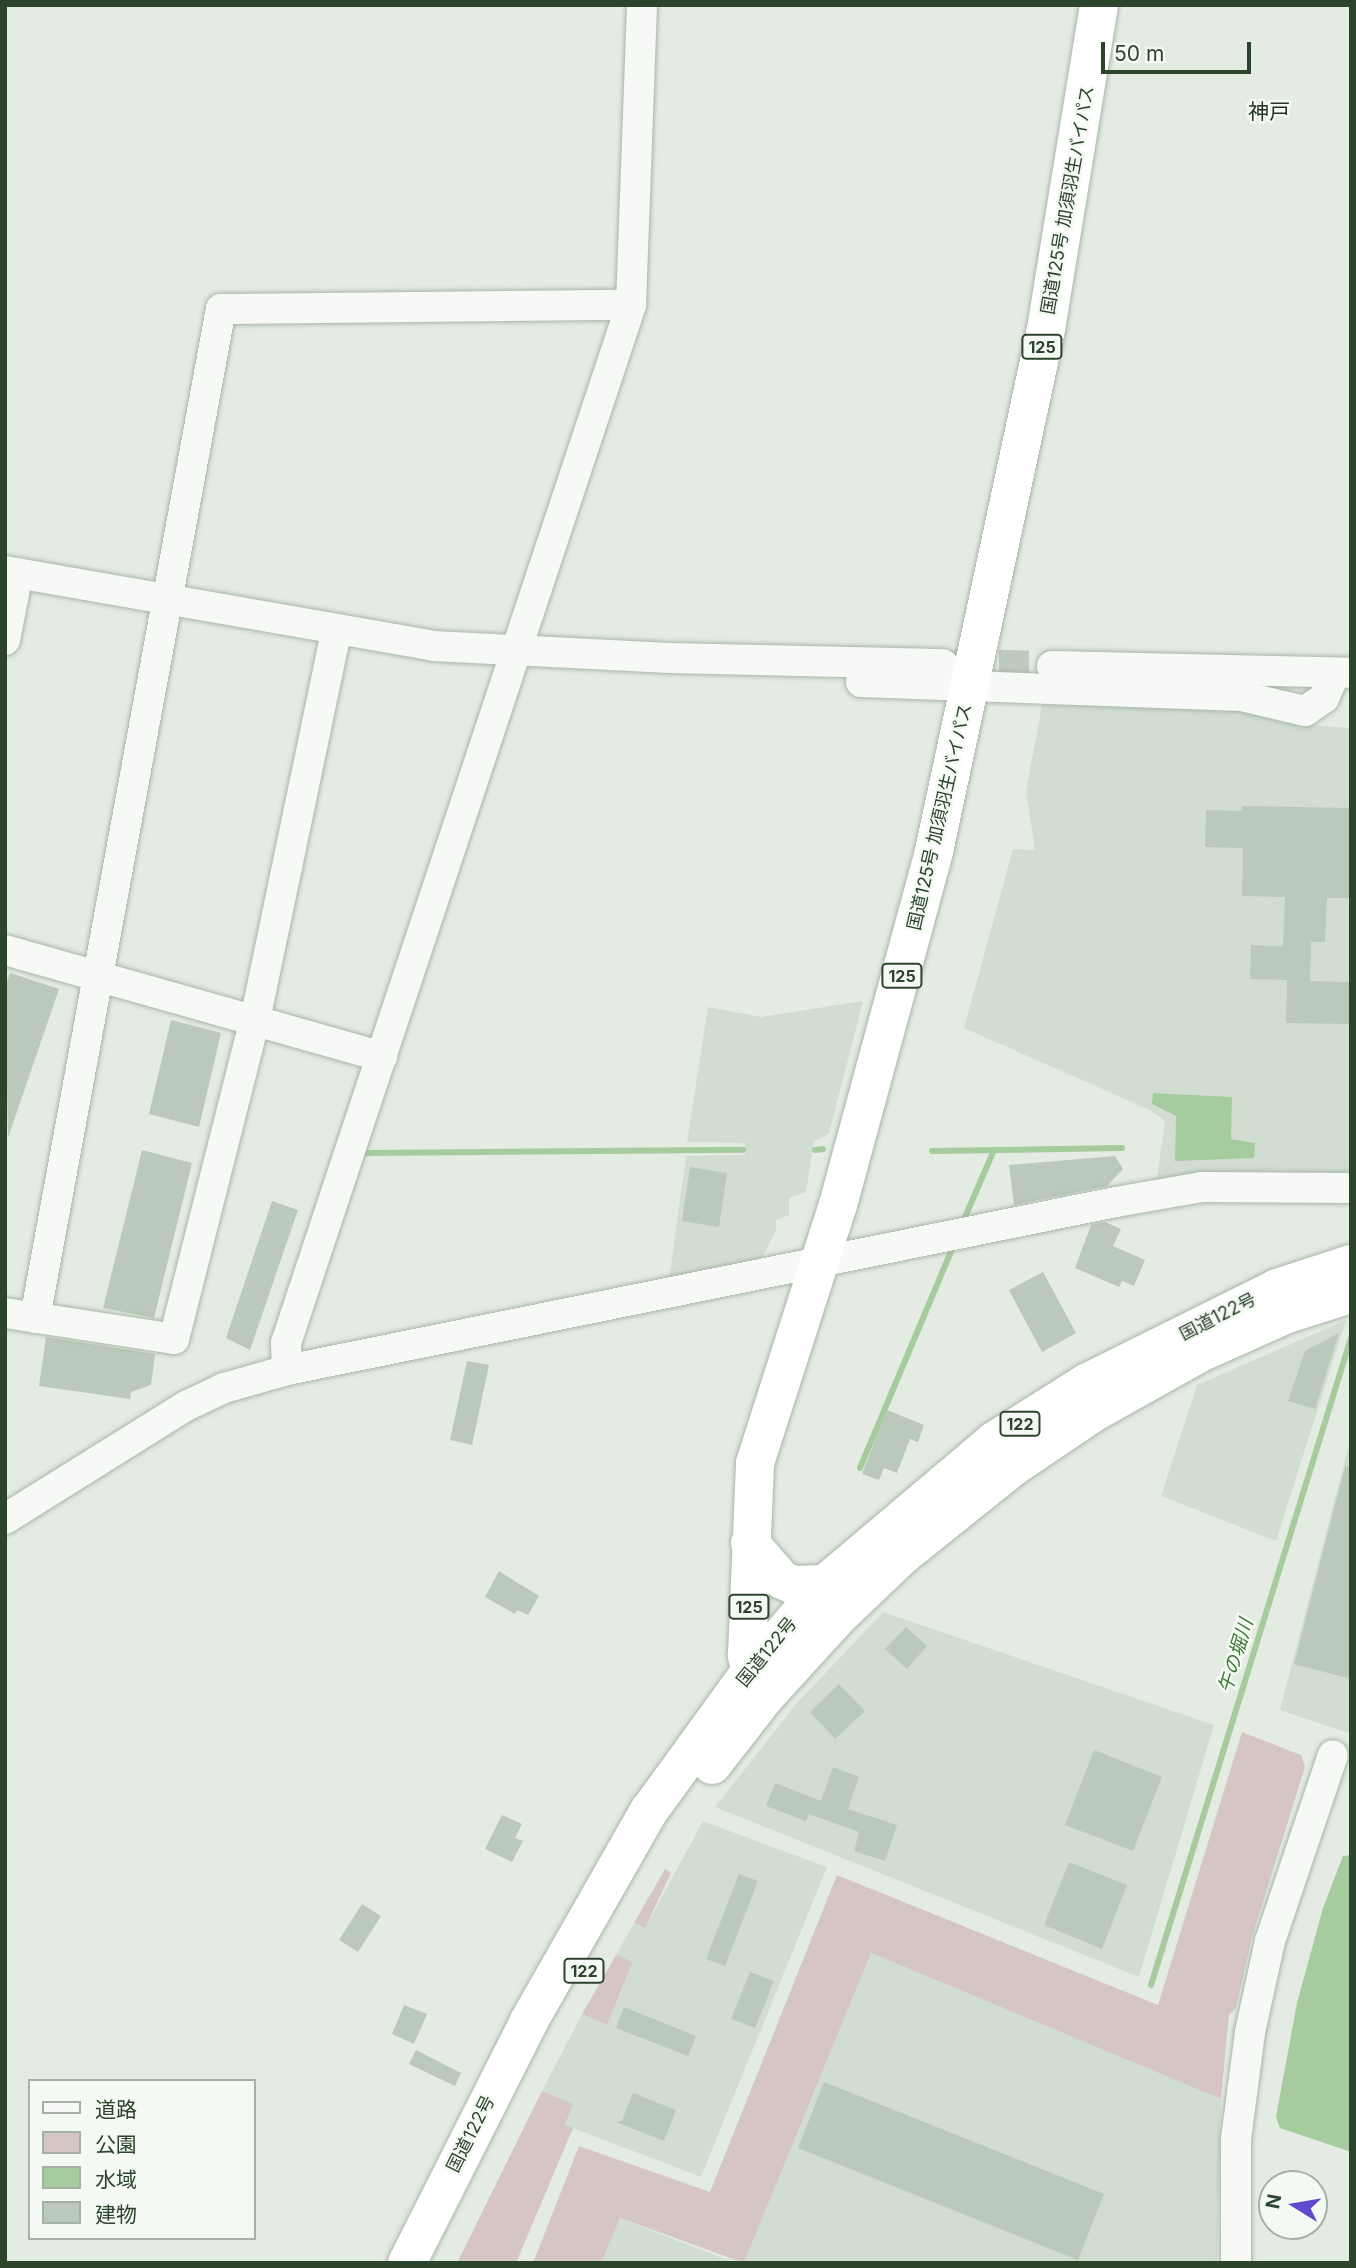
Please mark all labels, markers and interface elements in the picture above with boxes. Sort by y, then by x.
scale bar [1104,28,1254,72]
text: 50 m [1114,41,1164,66]
street label: 国道125号 加須羽生バイパス [1037,84,1099,316]
district label: 神戸 [1248,99,1290,125]
road number: 125 [1021,334,1063,360]
street label: 国道125号 加須羽生バイパス [903,701,977,933]
road number: 125 [881,964,923,988]
street label: 国道122号 [1176,1288,1260,1346]
road number: 122 [999,1412,1041,1436]
road number: 125 [728,1595,770,1620]
street label: 国道122号 [732,1613,802,1691]
water label: 午の堀川 [1214,1616,1258,1696]
road number: 122 [563,1958,605,1983]
legend [28,2079,256,2240]
street label: 国道122号 [442,2092,500,2176]
text: 道路 [95,2097,137,2122]
text: 公園 [95,2132,137,2157]
text: 水域 [95,2167,137,2192]
north arrow [1258,2170,1328,2240]
text: N [1261,2192,1287,2211]
text: 建物 [95,2202,137,2227]

